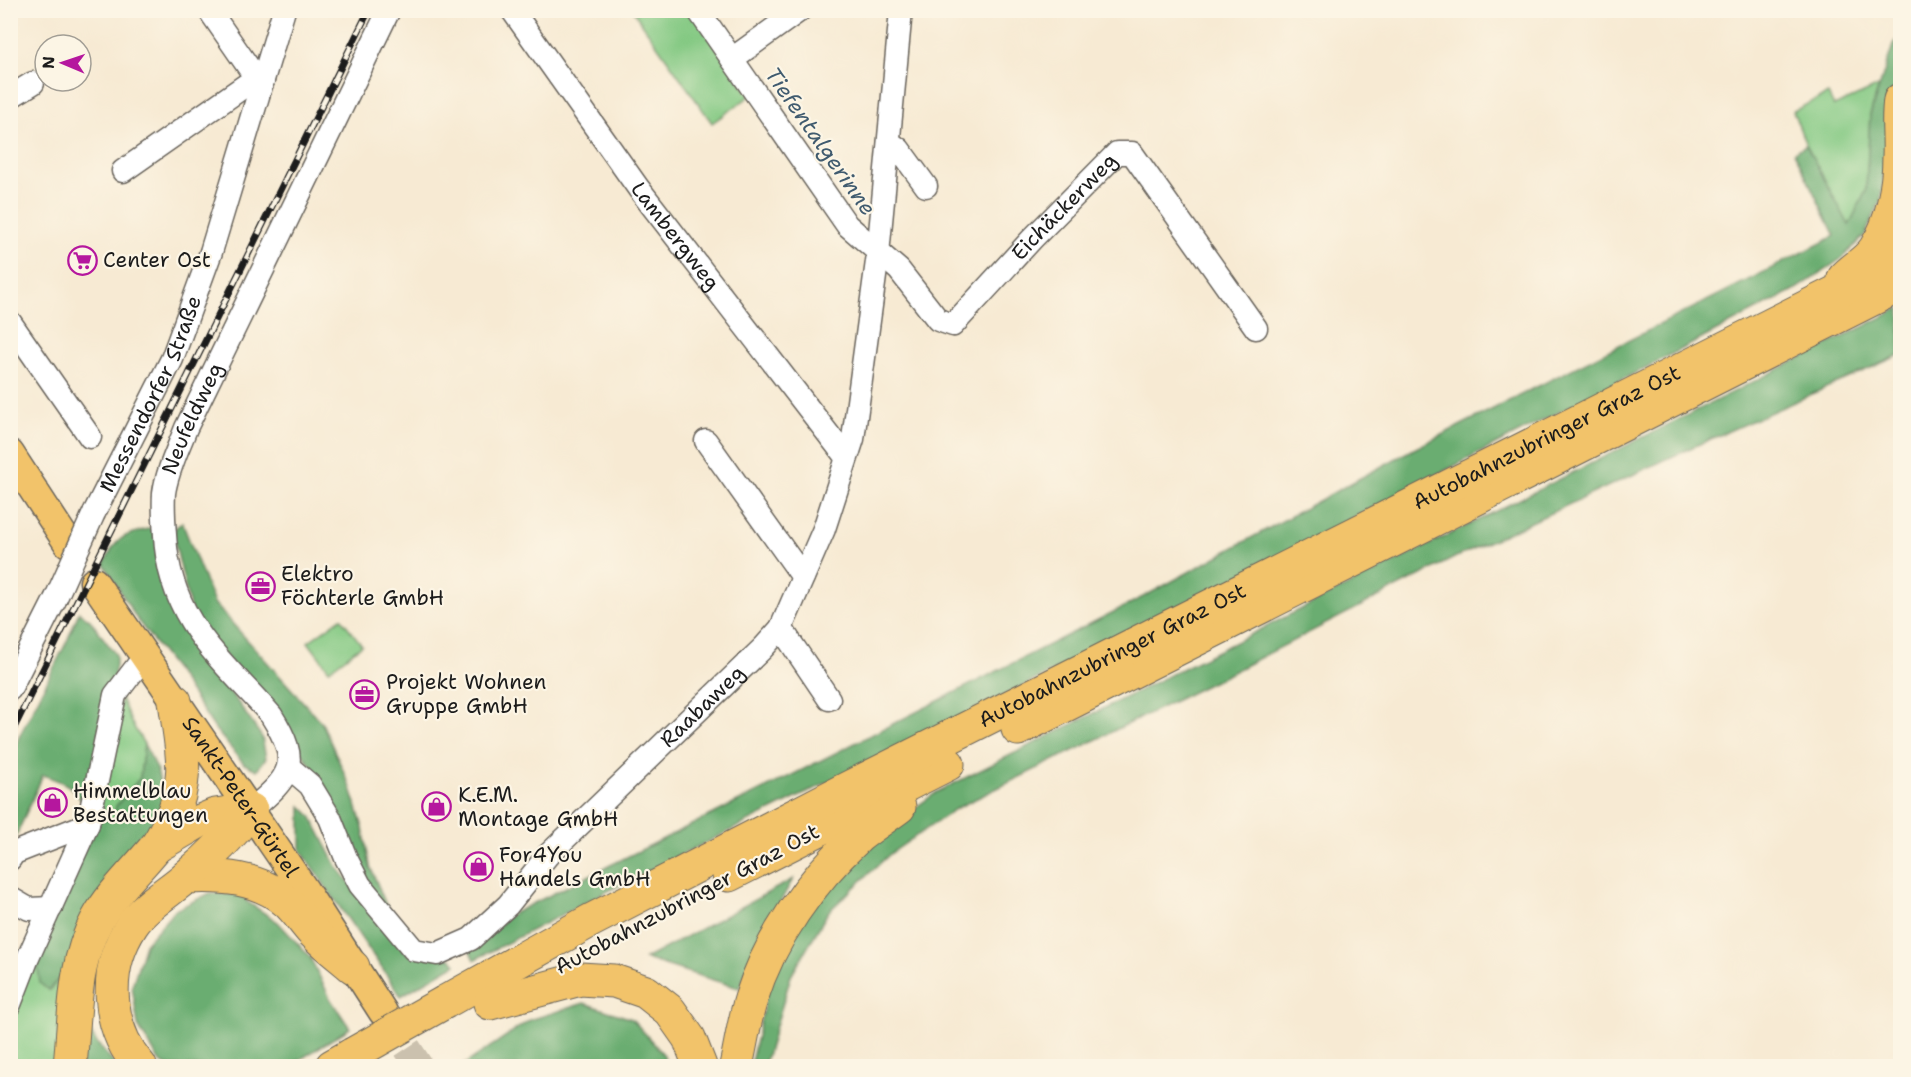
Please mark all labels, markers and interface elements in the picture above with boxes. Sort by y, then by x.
north arrow [33,33,93,93]
text: N [38,56,59,69]
water label: Tiefentalgerinne [759,61,883,221]
street label: Eichäckerweg [1005,147,1123,266]
street label: Lambergweg [624,176,726,296]
supermarket icon: Center Ost [66,244,98,276]
place label: Center Ost [103,246,211,274]
street label: Messendorfer Straße [93,292,208,497]
street label: Neufeldweg [155,358,230,478]
street label: Autobahnzubringer Graz Ost [1408,359,1685,516]
place label: Elektro Föchterle GmbH [281,560,444,612]
office icon: Elektro Föchterle GmbH [244,570,276,602]
street label: Autobahnzubringer Graz Ost [974,577,1251,734]
street label: Raabaweg [654,659,751,754]
place label: Projekt Wohnen Gruppe GmbH [386,668,547,720]
office icon: Projekt Wohnen Gruppe GmbH [349,678,381,710]
street label: Sankt-Peter-Gürtel [176,711,306,883]
place label: Himmelblau Bestattungen [73,777,208,829]
place label: K.E.M. Montage GmbH [458,781,618,833]
shop icon: Himmelblau Bestattungen [36,787,68,819]
shop icon: K.E.M. Montage GmbH [421,791,453,823]
street label: Autobahnzubringer Graz Ost [550,817,824,981]
place label: For4You Handels GmbH [499,841,651,893]
shop icon: For4You Handels GmbH [462,851,494,883]

